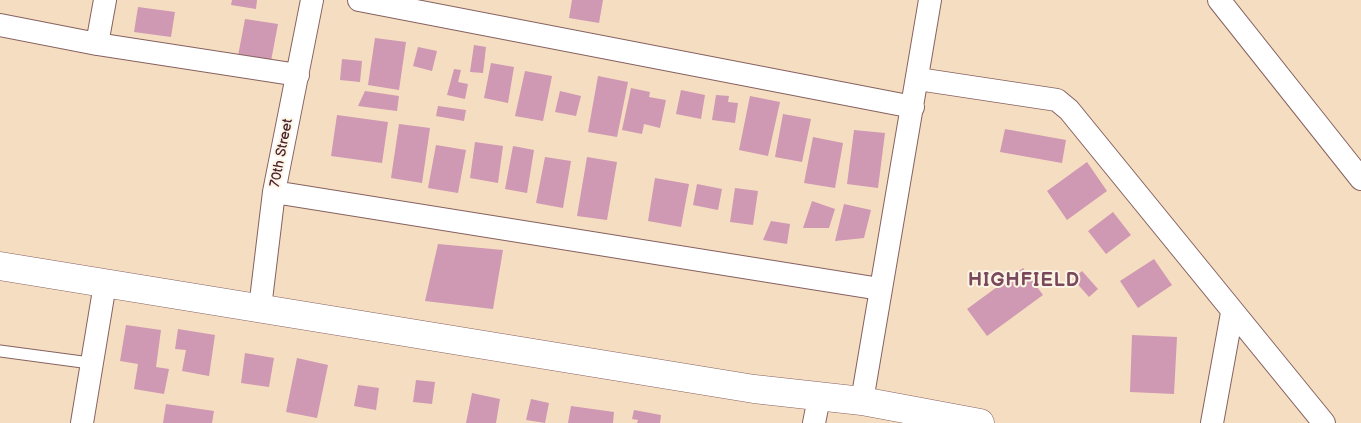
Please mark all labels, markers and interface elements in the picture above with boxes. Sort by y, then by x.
street label: 70th Street [267,117,297,189]
district label: HIGHFIELD [967,270,1081,292]

